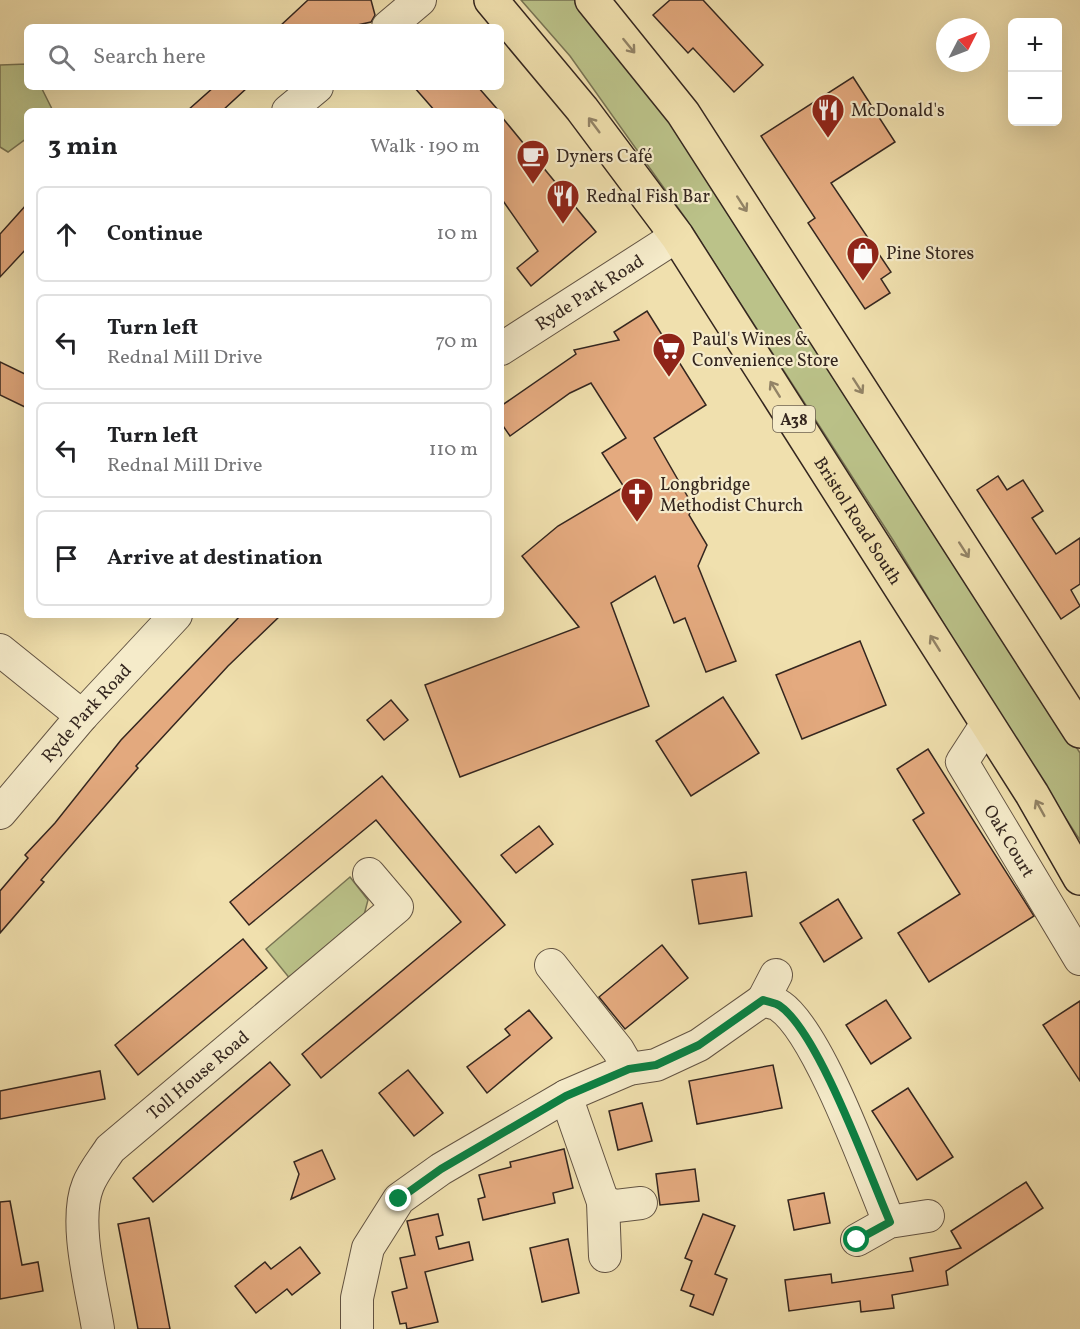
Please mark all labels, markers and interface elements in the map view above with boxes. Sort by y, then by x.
north arrow [936,18,990,72]
map controls [1008,18,1062,126]
button: + [1008,18,1062,72]
search box [24,24,504,90]
one-way arrow [623,37,636,53]
icon: search [45,41,78,74]
text: Search here [93,42,206,73]
button: − [1008,72,1062,126]
restaurant icon: McDonald's [810,92,846,139]
place label: McDonald's [851,99,945,124]
one-way arrow [588,117,600,133]
text: 3 min [48,129,118,165]
text: Walk · 190 m [370,133,480,161]
cafe icon: Dyners Café [515,138,551,185]
place label: Dyners Café [556,145,652,170]
restaurant icon: Rednal Fish Bar [545,178,581,225]
place label: Rednal Fish Bar [586,185,711,210]
one-way arrow [735,196,748,213]
icon: ahead [50,218,83,251]
text: Continue [107,219,203,250]
text: 10 m [437,220,478,248]
shop icon: Pine Stores [845,235,881,282]
place label: Pine Stores [886,242,974,267]
street label: Ryde Park Road [531,249,649,338]
text: Turn left [107,313,198,344]
icon: left [50,326,83,359]
text: 70 m [435,328,478,356]
place label: Paul's Wines & Convenience Store [692,328,839,374]
supermarket icon: Paul's Wines & Convenience Store [651,331,687,378]
text: Rednal Mill Drive [107,344,262,372]
one-way arrow [853,377,865,394]
one-way arrow [769,381,781,398]
road number: A38 [773,406,815,432]
text: Turn left [107,421,198,452]
icon: left [50,434,83,467]
text: 110 m [429,436,478,464]
text: Rednal Mill Drive [107,452,262,480]
street label: Bristol Road South [807,453,907,591]
place label: Longbridge Methodist Church [660,473,804,519]
church icon: Longbridge Methodist Church [619,476,655,523]
one-way arrow [958,541,970,558]
icon: arrive [50,542,83,575]
text: Arrive at destination [107,543,323,574]
one-way arrow [929,635,941,652]
street label: Ryde Park Road [37,659,138,769]
street label: Oak Court [976,800,1039,883]
one-way arrow [1033,800,1045,817]
street label: Toll House Road [142,1026,255,1127]
route end [385,1185,411,1211]
route start [843,1226,869,1252]

